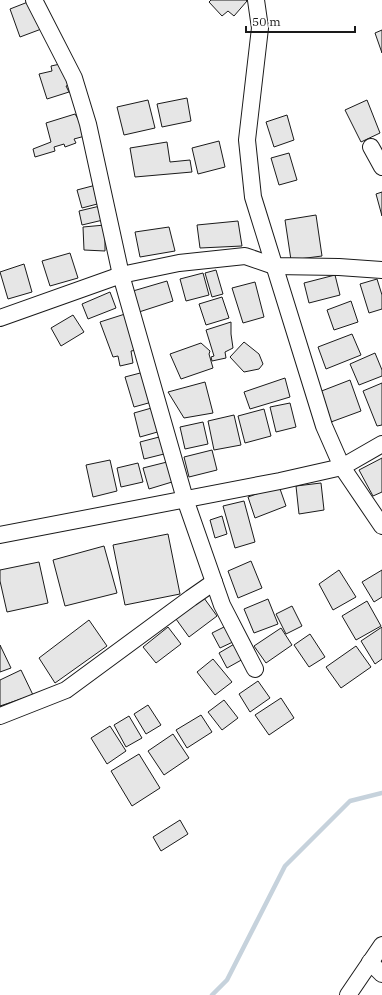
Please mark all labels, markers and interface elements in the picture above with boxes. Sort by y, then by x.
scale bar [246,8,355,34]
text: 50 m [252,14,281,29]

